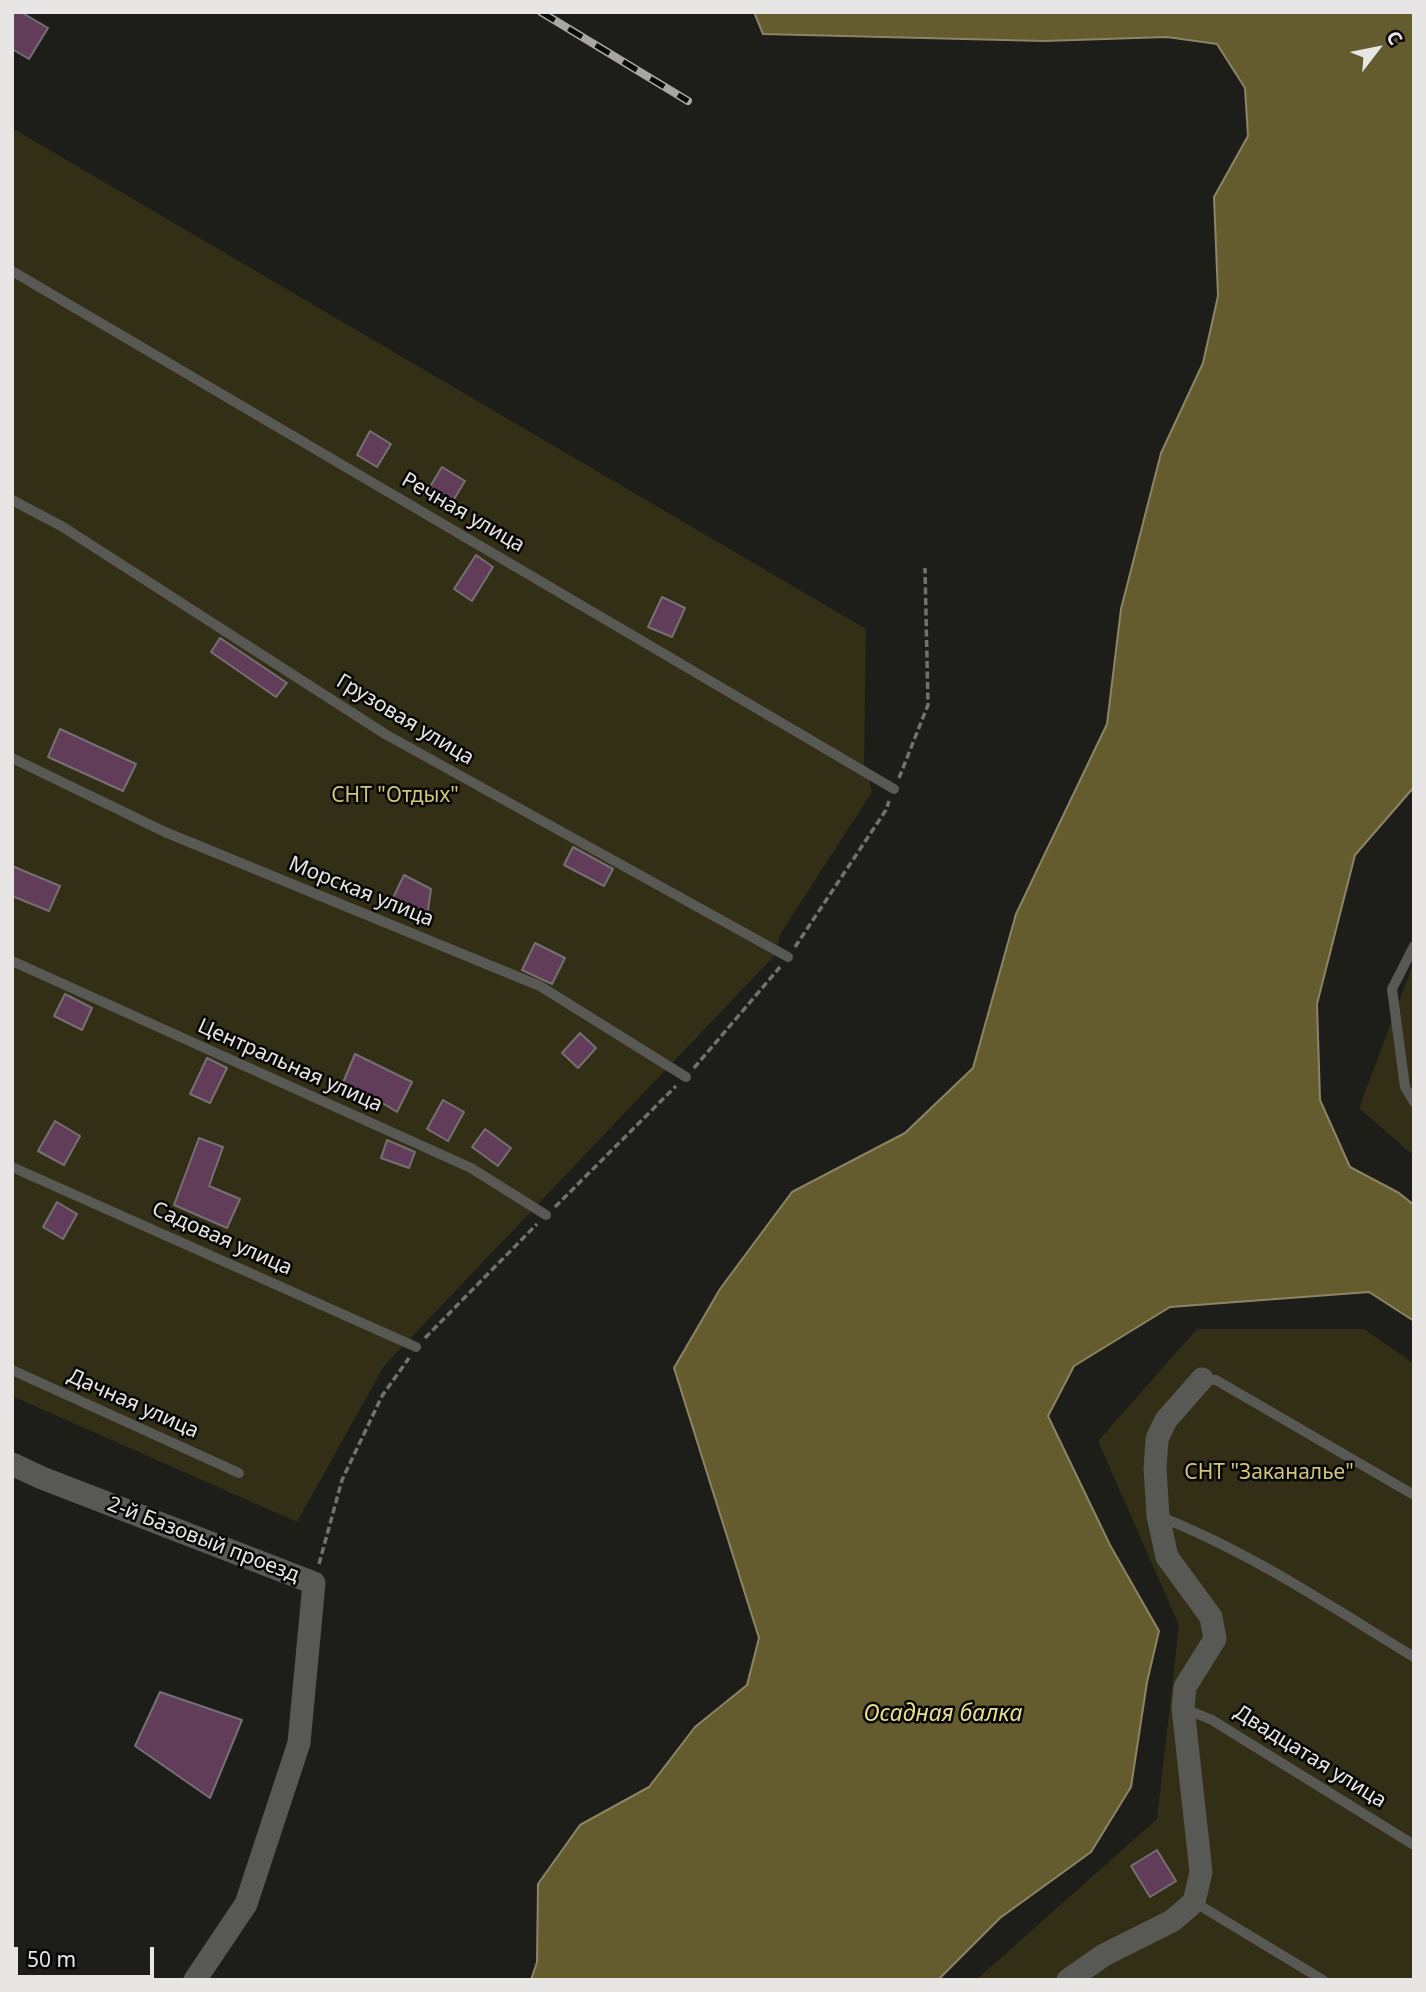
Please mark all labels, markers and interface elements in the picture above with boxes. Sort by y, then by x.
north arrow [1342,14,1412,84]
text: С [1381,26,1409,50]
street label: Речная улица [397,468,529,558]
street label: Грузовая улица [332,669,478,771]
park label: СНТ "Отдых" [331,783,459,809]
street label: Морская улица [285,851,437,933]
street label: Центральная улица [194,1014,386,1118]
street label: Садовая улица [148,1197,296,1281]
street label: Дачная улица [63,1364,203,1444]
park label: СНТ "Заканалье" [1184,1460,1354,1486]
street label: 2-й Базовый проезд [104,1492,302,1588]
water label: Осадная балка [864,1700,1022,1728]
street label: Двадцатая улица [1229,1700,1391,1814]
scale bar [18,1932,158,1976]
text: 50 m [27,1945,76,1973]

